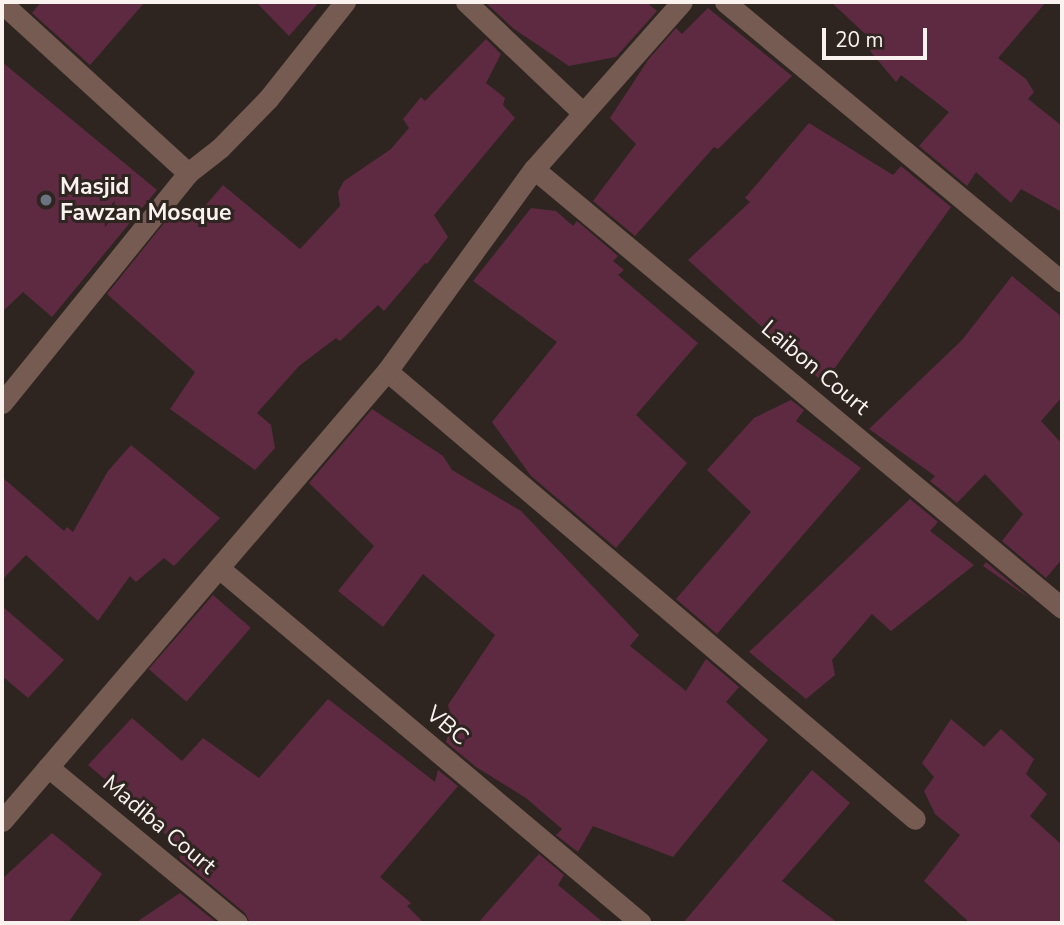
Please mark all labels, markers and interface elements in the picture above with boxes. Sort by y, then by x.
scale bar [826,14,931,58]
text: 20 m [835,26,884,54]
place label: Masjid Fawzan Mosque [60,173,231,227]
marker: Masjid Fawzan Mosque [38,192,54,208]
street label: Laibon Court [755,315,875,421]
street label: VBC [420,700,474,752]
street label: Madiba Court [97,770,221,880]

